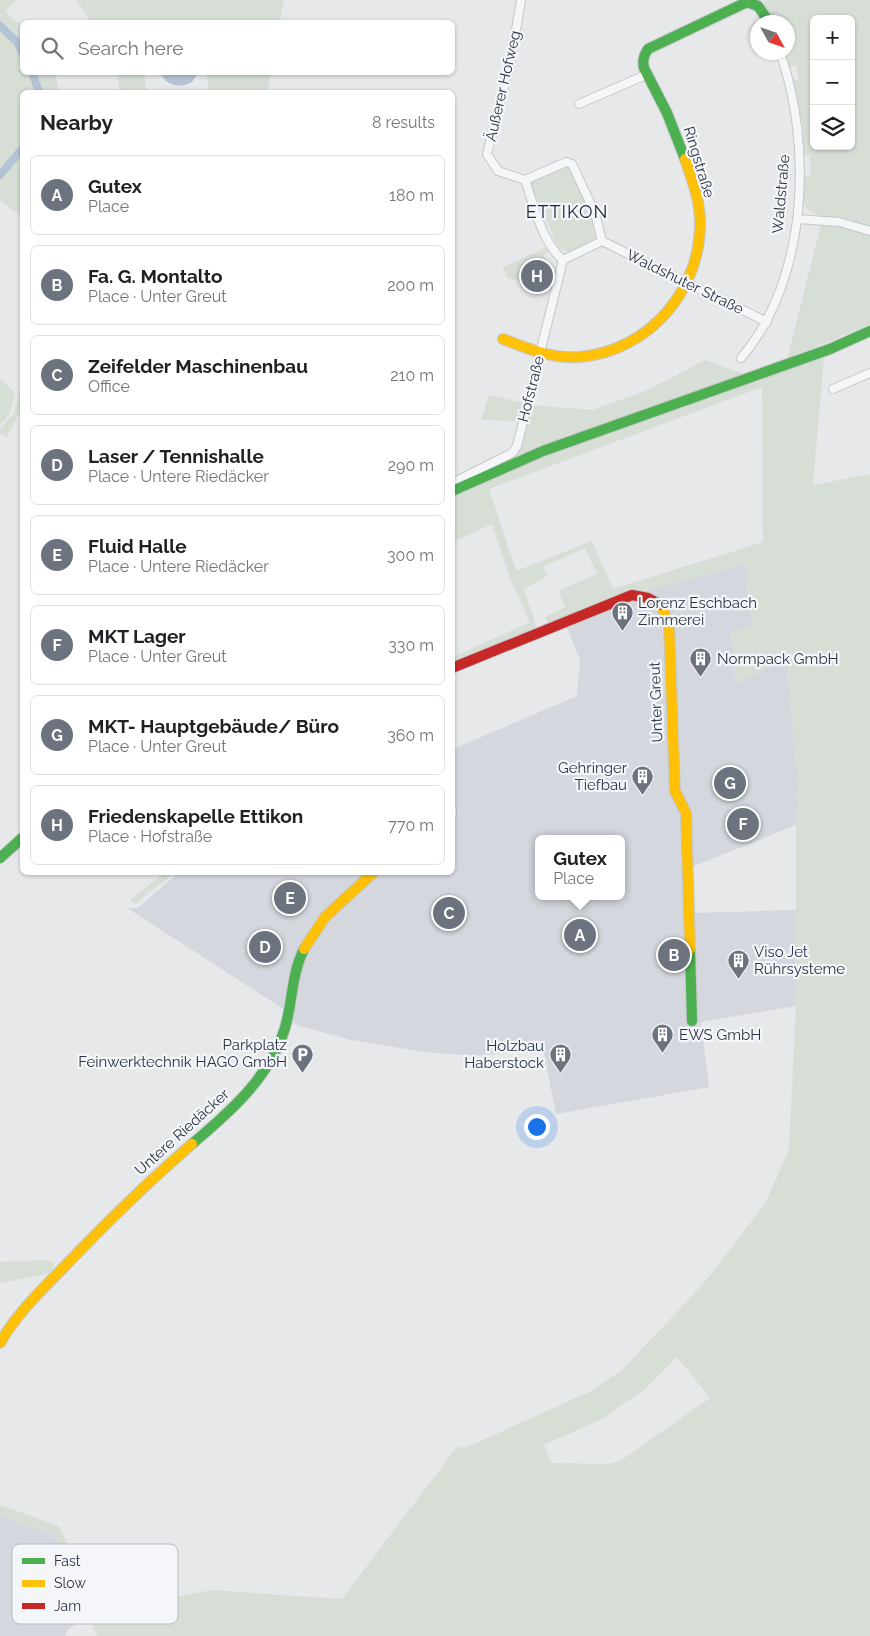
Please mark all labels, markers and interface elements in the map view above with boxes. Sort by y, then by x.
north arrow [750,15,795,60]
map controls [810,15,855,150]
button: + [810,15,855,60]
search box [20,20,455,75]
street label: Äußerer Hofweg [481,29,525,143]
icon: search [38,34,66,62]
text: Search here [78,37,184,59]
button: − [810,60,855,105]
button: layers [810,105,855,150]
text: Nearby [40,110,113,135]
text: 8 results [372,113,435,132]
street label: Ringstraße [680,124,718,200]
street label: Waldstraße [769,154,793,234]
text: Gutex [88,175,142,197]
text: A [52,186,62,205]
text: 180 m [389,186,434,205]
text: Place [88,197,129,216]
district label: ETTIKON [526,201,608,222]
street label: Waldshuter Straße [623,246,747,318]
pin: H [521,257,553,295]
text: Fa. G. Montalto [88,265,222,287]
text: B [52,276,62,295]
text: 200 m [387,276,434,295]
text: Place · Unter Greut [88,287,227,306]
street label: Hofstraße [514,354,548,424]
text: Zeifelder Maschinenbau [88,355,308,377]
text: C [52,366,62,385]
text: 210 m [390,366,434,385]
text: Office [88,377,130,396]
text: Laser / Tennishalle [88,445,264,467]
text: D [51,456,63,475]
text: 290 m [388,456,434,475]
text: Place · Untere Riedäcker [88,467,269,486]
text: Fluid Halle [88,535,187,557]
text: E [52,546,62,565]
text: 300 m [387,546,434,565]
text: Place · Untere Riedäcker [88,557,269,576]
place label: Lorenz Eschbach Zimmerei [638,594,757,629]
building icon: Lorenz Eschbach Zimmerei [610,600,634,631]
text: MKT Lager [88,625,186,647]
text: F [52,636,62,655]
text: 330 m [388,636,434,655]
text: Place · Unter Greut [88,647,227,666]
building icon: Normpack GmbH [689,647,713,678]
place label: Normpack GmbH [717,650,839,668]
street label: Unter Greut [646,661,666,743]
text: MKT- Hauptgebäude/ Büro [88,715,339,737]
text: G [51,726,63,745]
text: 360 m [387,726,434,745]
text: Place · Unter Greut [88,737,227,756]
place label: Gehringer Tiefbau [558,759,628,794]
pin: G [714,764,746,802]
building icon: Gehringer Tiefbau [631,765,655,796]
text: Friedenskapelle Ettikon [88,805,303,827]
pin: F [727,805,759,843]
text: H [51,816,63,835]
text: 770 m [388,816,434,835]
text: Place · Hofstraße [88,827,212,846]
popup [535,835,625,900]
text: Gutex [553,847,607,869]
text: Place [553,869,594,888]
pin: E [274,879,306,917]
pin: C [433,894,465,932]
pin: A [564,916,596,954]
pin: D [249,928,281,966]
pin: B [658,936,690,974]
place label: Viso Jet Rührsysteme [754,943,845,978]
building icon: Viso Jet Rührsysteme [726,949,750,980]
building icon: EWS GmbH [651,1023,675,1054]
place label: EWS GmbH [679,1026,761,1044]
place label: Parkplatz Feinwerktechnik HAGO GmbH [78,1036,287,1071]
place label: Holzbau Haberstock [464,1037,544,1072]
parking icon: Parkplatz Feinwerktechnik HAGO GmbH [291,1042,315,1073]
building icon: Holzbau Haberstock [548,1043,572,1074]
street label: Untere Riedäcker [131,1085,233,1179]
your location [524,1114,550,1140]
legend [12,1544,178,1624]
text: Fast [54,1553,81,1569]
text: Slow [54,1575,86,1591]
text: Jam [54,1598,81,1614]

